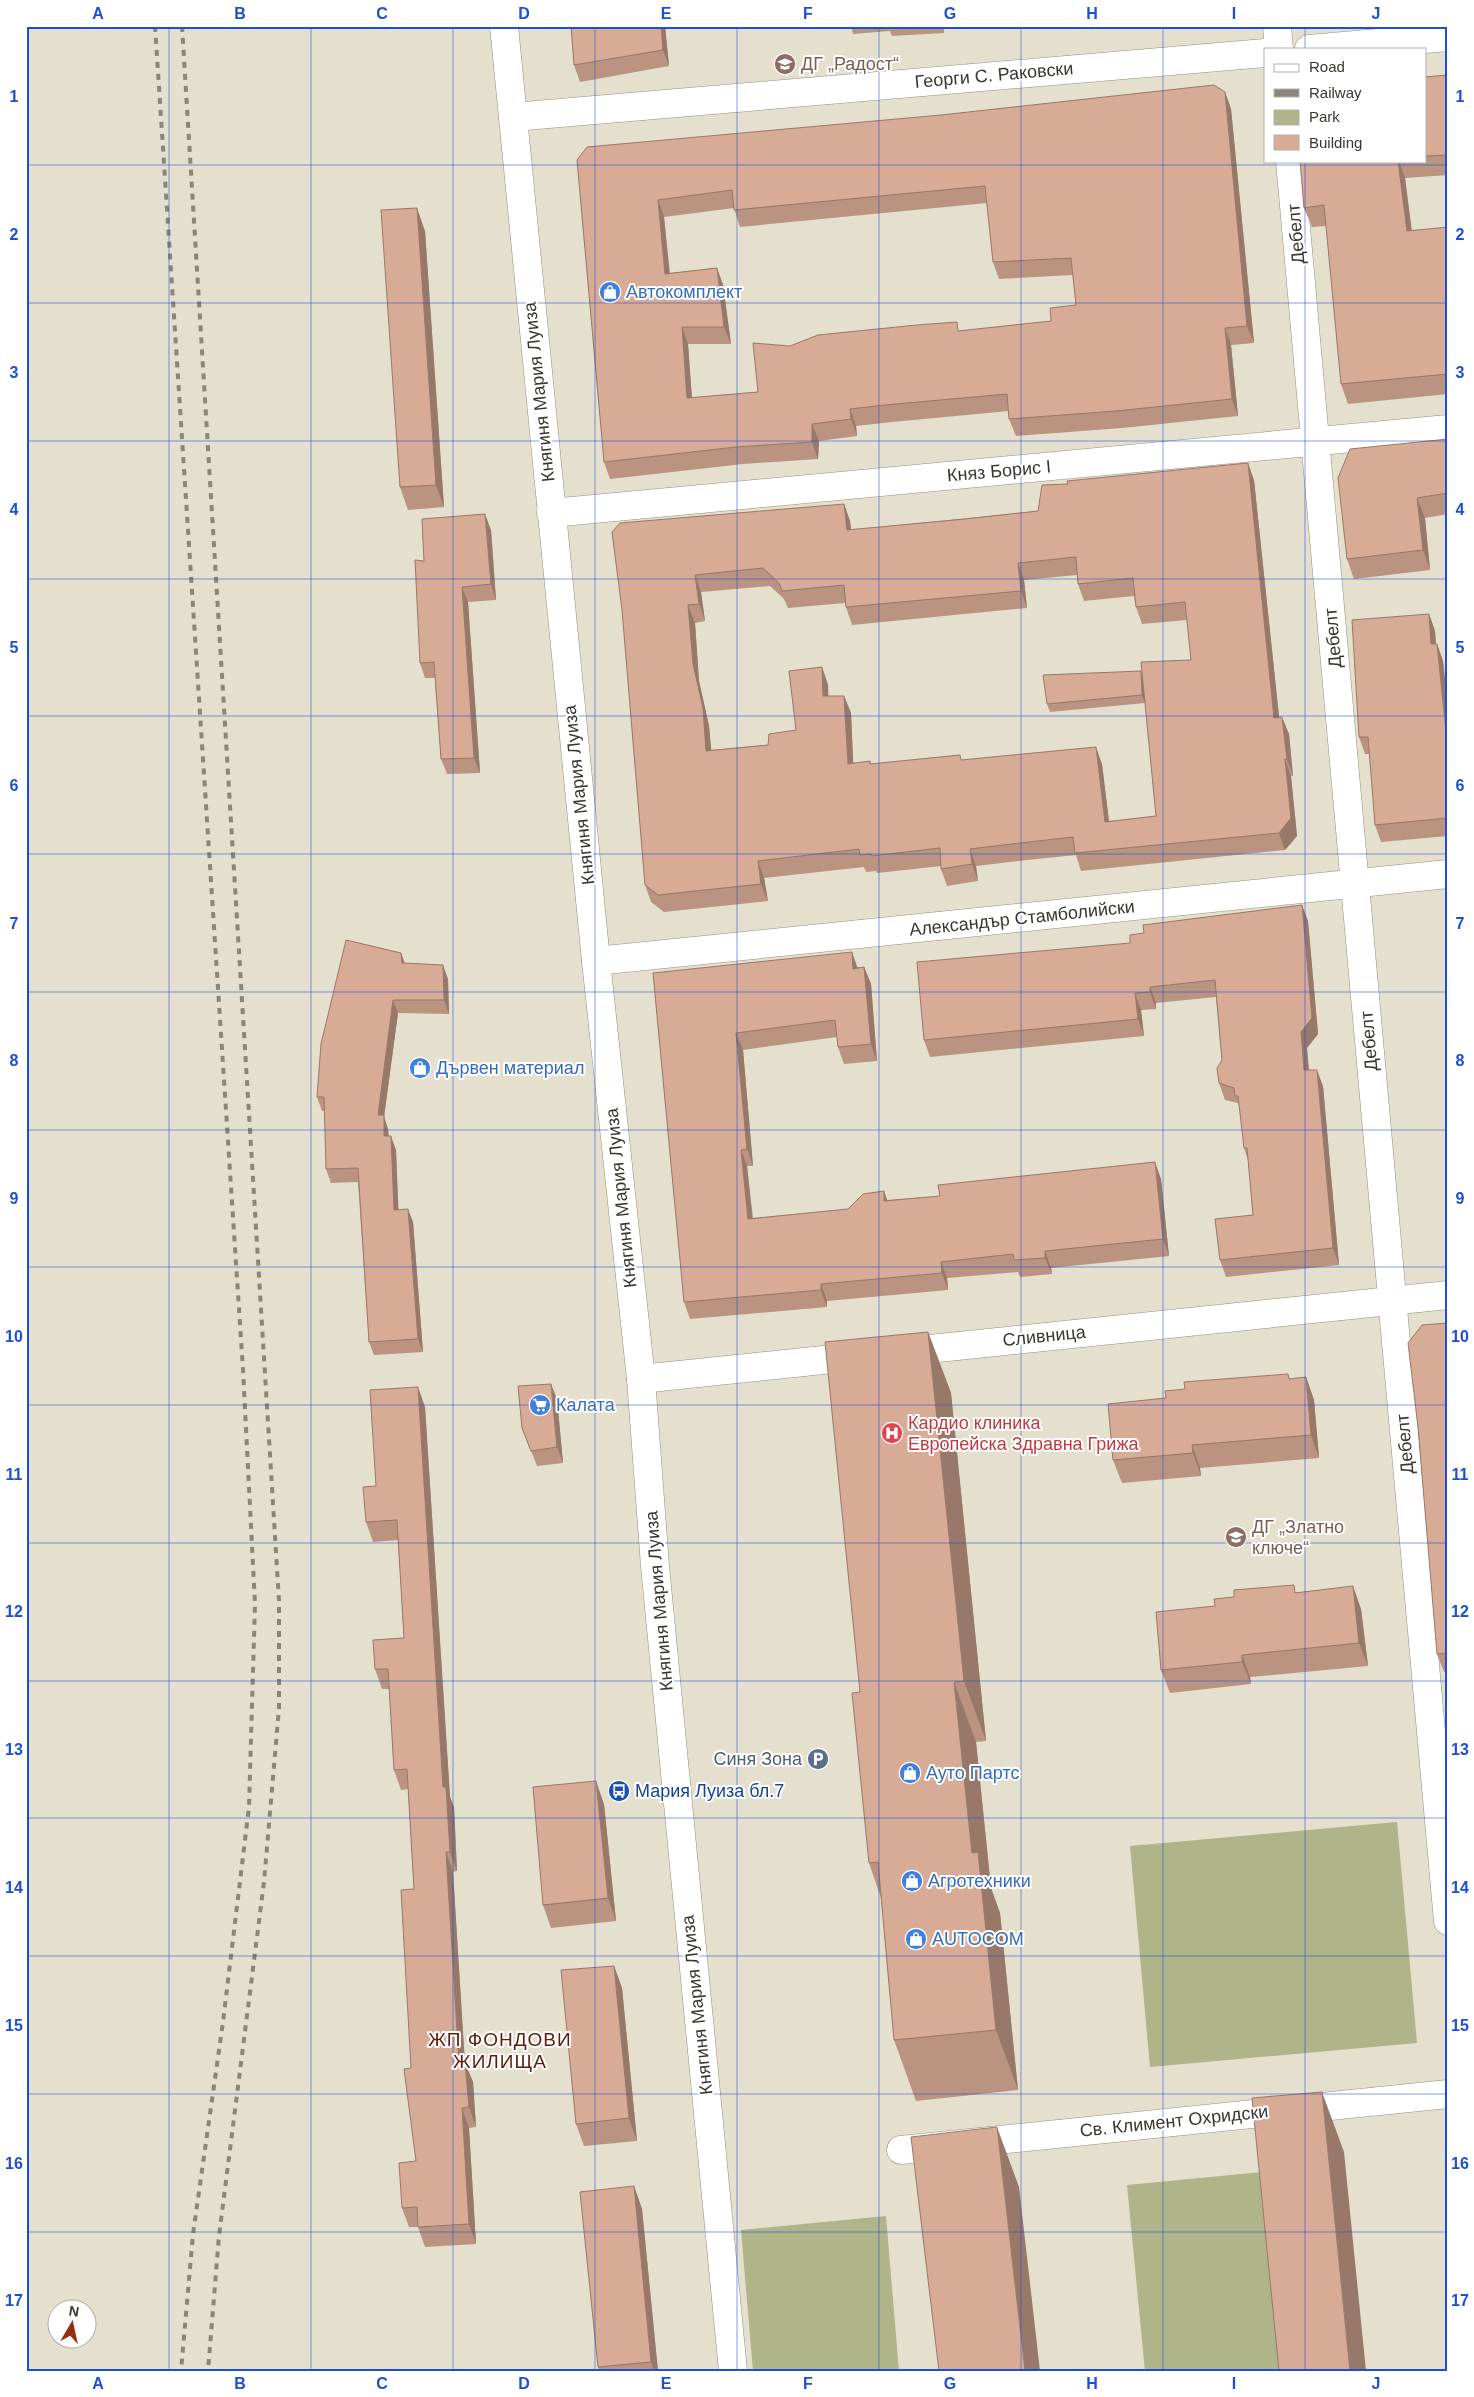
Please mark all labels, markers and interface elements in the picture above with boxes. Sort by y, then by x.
text: A [92,5,104,22]
text: B [234,5,246,22]
text: C [376,5,388,22]
text: D [518,5,530,22]
text: E [661,5,672,22]
text: F [803,5,813,22]
text: G [944,5,956,22]
text: H [1086,5,1098,22]
text: I [1232,5,1236,22]
text: J [1372,5,1380,22]
legend [1264,48,1426,162]
school or university icon: ДГ „Радост“ [773,52,797,76]
place label: ДГ „Радост“ [801,54,899,74]
street label: Георги С. Раковски [914,58,1074,92]
text: Road [1309,58,1345,75]
text: Railway [1309,84,1362,101]
text: 1 [10,88,19,105]
text: 1 [1456,88,1465,105]
text: Park [1309,108,1340,125]
text: Building [1309,134,1362,151]
street label: Дебелт [1283,203,1309,265]
text: 2 [10,226,19,243]
text: 2 [1456,226,1465,243]
shop icon: Автокомплект [598,280,622,304]
place label: Автокомплект [626,282,742,302]
street label: Княгиня Мария Луиза [520,300,558,483]
text: 3 [10,364,19,381]
text: 3 [1456,364,1465,381]
street label: Княз Борис I [946,456,1052,486]
text: 4 [10,501,19,518]
text: 4 [1456,501,1465,518]
street label: Дебелт [1320,607,1346,669]
text: 5 [10,639,19,656]
text: 5 [1456,639,1465,656]
street label: Княгиня Мария Луиза [560,703,598,886]
text: 6 [10,777,19,794]
text: 6 [1456,777,1465,794]
street label: Александър Стамболийски [908,896,1136,940]
text: 7 [10,915,19,932]
text: 7 [1456,915,1465,932]
street label: Дебелт [1356,1010,1382,1072]
text: 8 [10,1052,19,1069]
text: 8 [1456,1052,1465,1069]
shop icon: Дървен материал [408,1056,432,1080]
place label: Дървен материал [436,1058,584,1078]
street label: Княгиня Мария Луиза [602,1106,640,1289]
text: 9 [10,1190,19,1207]
text: 9 [1456,1190,1465,1207]
street label: Сливница [1001,1322,1088,1350]
text: 10 [5,1328,23,1345]
text: 10 [1451,1328,1469,1345]
supermarket icon: Калата [528,1393,552,1417]
place label: Калата [556,1395,616,1415]
place label: Кардио клиника Европейска Здравна Грижа [908,1413,1139,1454]
street label: Дебелт [1392,1413,1418,1475]
hospital icon: Кардио клиника Европейска Здравна Грижа [880,1421,904,1445]
text: 11 [6,1466,23,1483]
text: 11 [1452,1466,1469,1483]
street label: Княгиня Мария Луиза [641,1509,677,1692]
place label: ДГ „Златно ключе“ [1252,1517,1344,1558]
school or university icon: ДГ „Златно ключе“ [1224,1525,1248,1549]
text: 12 [5,1603,23,1620]
text: 12 [1451,1603,1469,1620]
text: 13 [5,1741,23,1758]
text: 13 [1451,1741,1469,1758]
parking icon: Синя Зона [806,1747,830,1771]
place label: Синя Зона [713,1749,803,1769]
shop icon: Ауто Партс [898,1761,922,1785]
place label: Ауто Партс [926,1763,1019,1783]
bus stop icon: Мария Луиза бл.7 [607,1779,631,1803]
place label: Мария Луиза бл.7 [635,1781,784,1801]
shop icon: Агротехники [900,1869,924,1893]
place label: Агротехники [928,1871,1031,1891]
text: 14 [5,1879,23,1896]
text: 14 [1451,1879,1469,1896]
street label: Княгиня Мария Луиза [678,1913,716,2096]
shop icon: AUTOCOM [904,1927,928,1951]
place label: AUTOCOM [932,1929,1024,1949]
text: 15 [5,2017,23,2034]
text: 15 [1451,2017,1469,2034]
district label: ЖП ФОНДОВИ ЖИЛИЩА [428,2029,572,2072]
street label: Св. Климент Охридски [1079,2101,1269,2141]
text: 16 [5,2155,23,2172]
text: 16 [1451,2155,1469,2172]
text: 17 [5,2292,23,2309]
text: 17 [1451,2292,1469,2309]
north arrow [48,2300,98,2350]
text: N [68,2302,80,2320]
text: A [92,2375,104,2392]
text: B [234,2375,246,2392]
text: C [376,2375,388,2392]
text: D [518,2375,530,2392]
text: E [661,2375,672,2392]
text: F [803,2375,813,2392]
text: G [944,2375,956,2392]
text: H [1086,2375,1098,2392]
text: I [1232,2375,1236,2392]
text: J [1372,2375,1380,2392]

